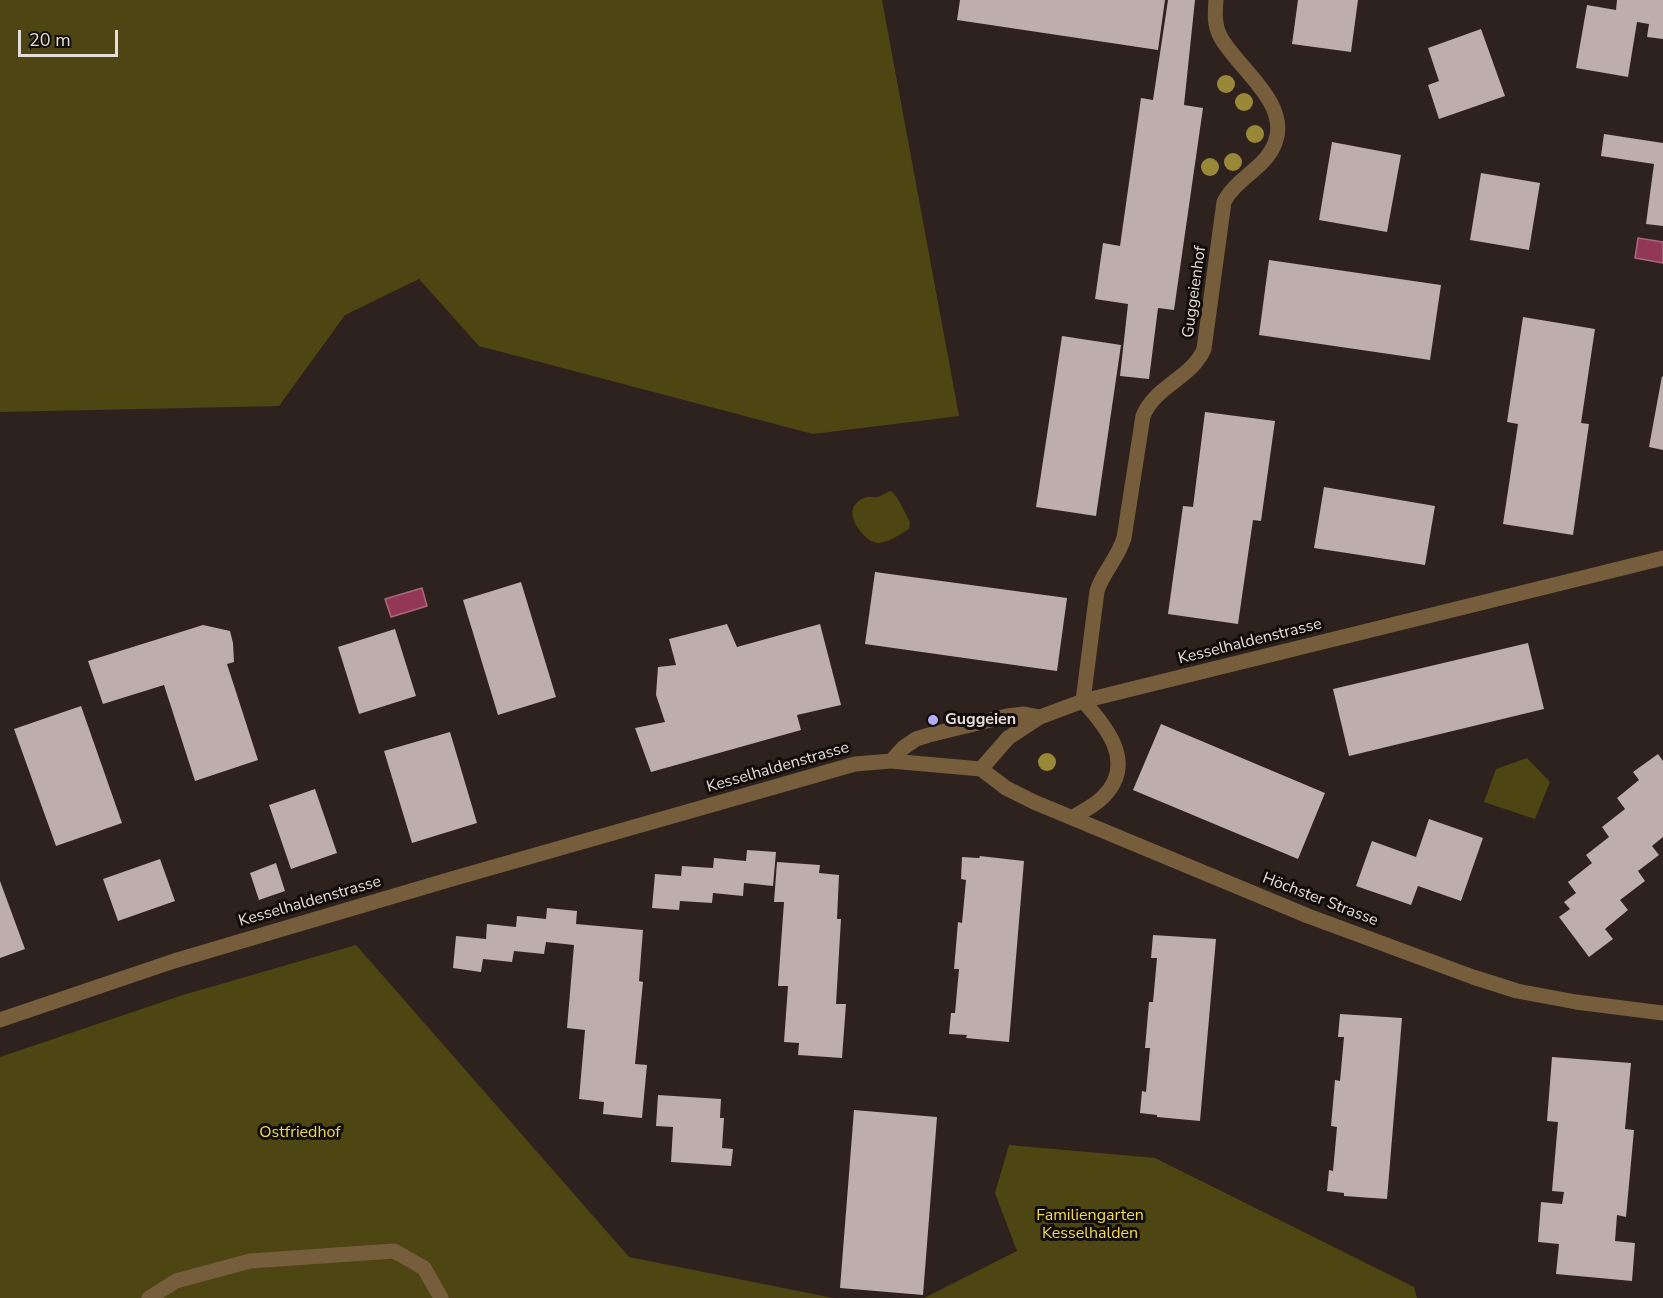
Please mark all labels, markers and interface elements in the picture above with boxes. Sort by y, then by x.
scale bar [21,18,122,56]
text: 20 m [29,28,71,52]
street label: Guggeienhof [1179,245,1211,339]
street label: Kesselhaldenstrasse [1176,615,1324,669]
place label: Guggeien [945,710,1016,730]
marker: Guggeien [926,713,940,727]
street label: Kesselhaldenstrasse [705,738,851,798]
street label: Höchster Strasse [1259,869,1381,931]
street label: Kesselhaldenstrasse [237,872,383,932]
park label: Ostfriedhof [259,1123,341,1143]
park label: Familiengarten Kesselhalden [1036,1206,1144,1244]

